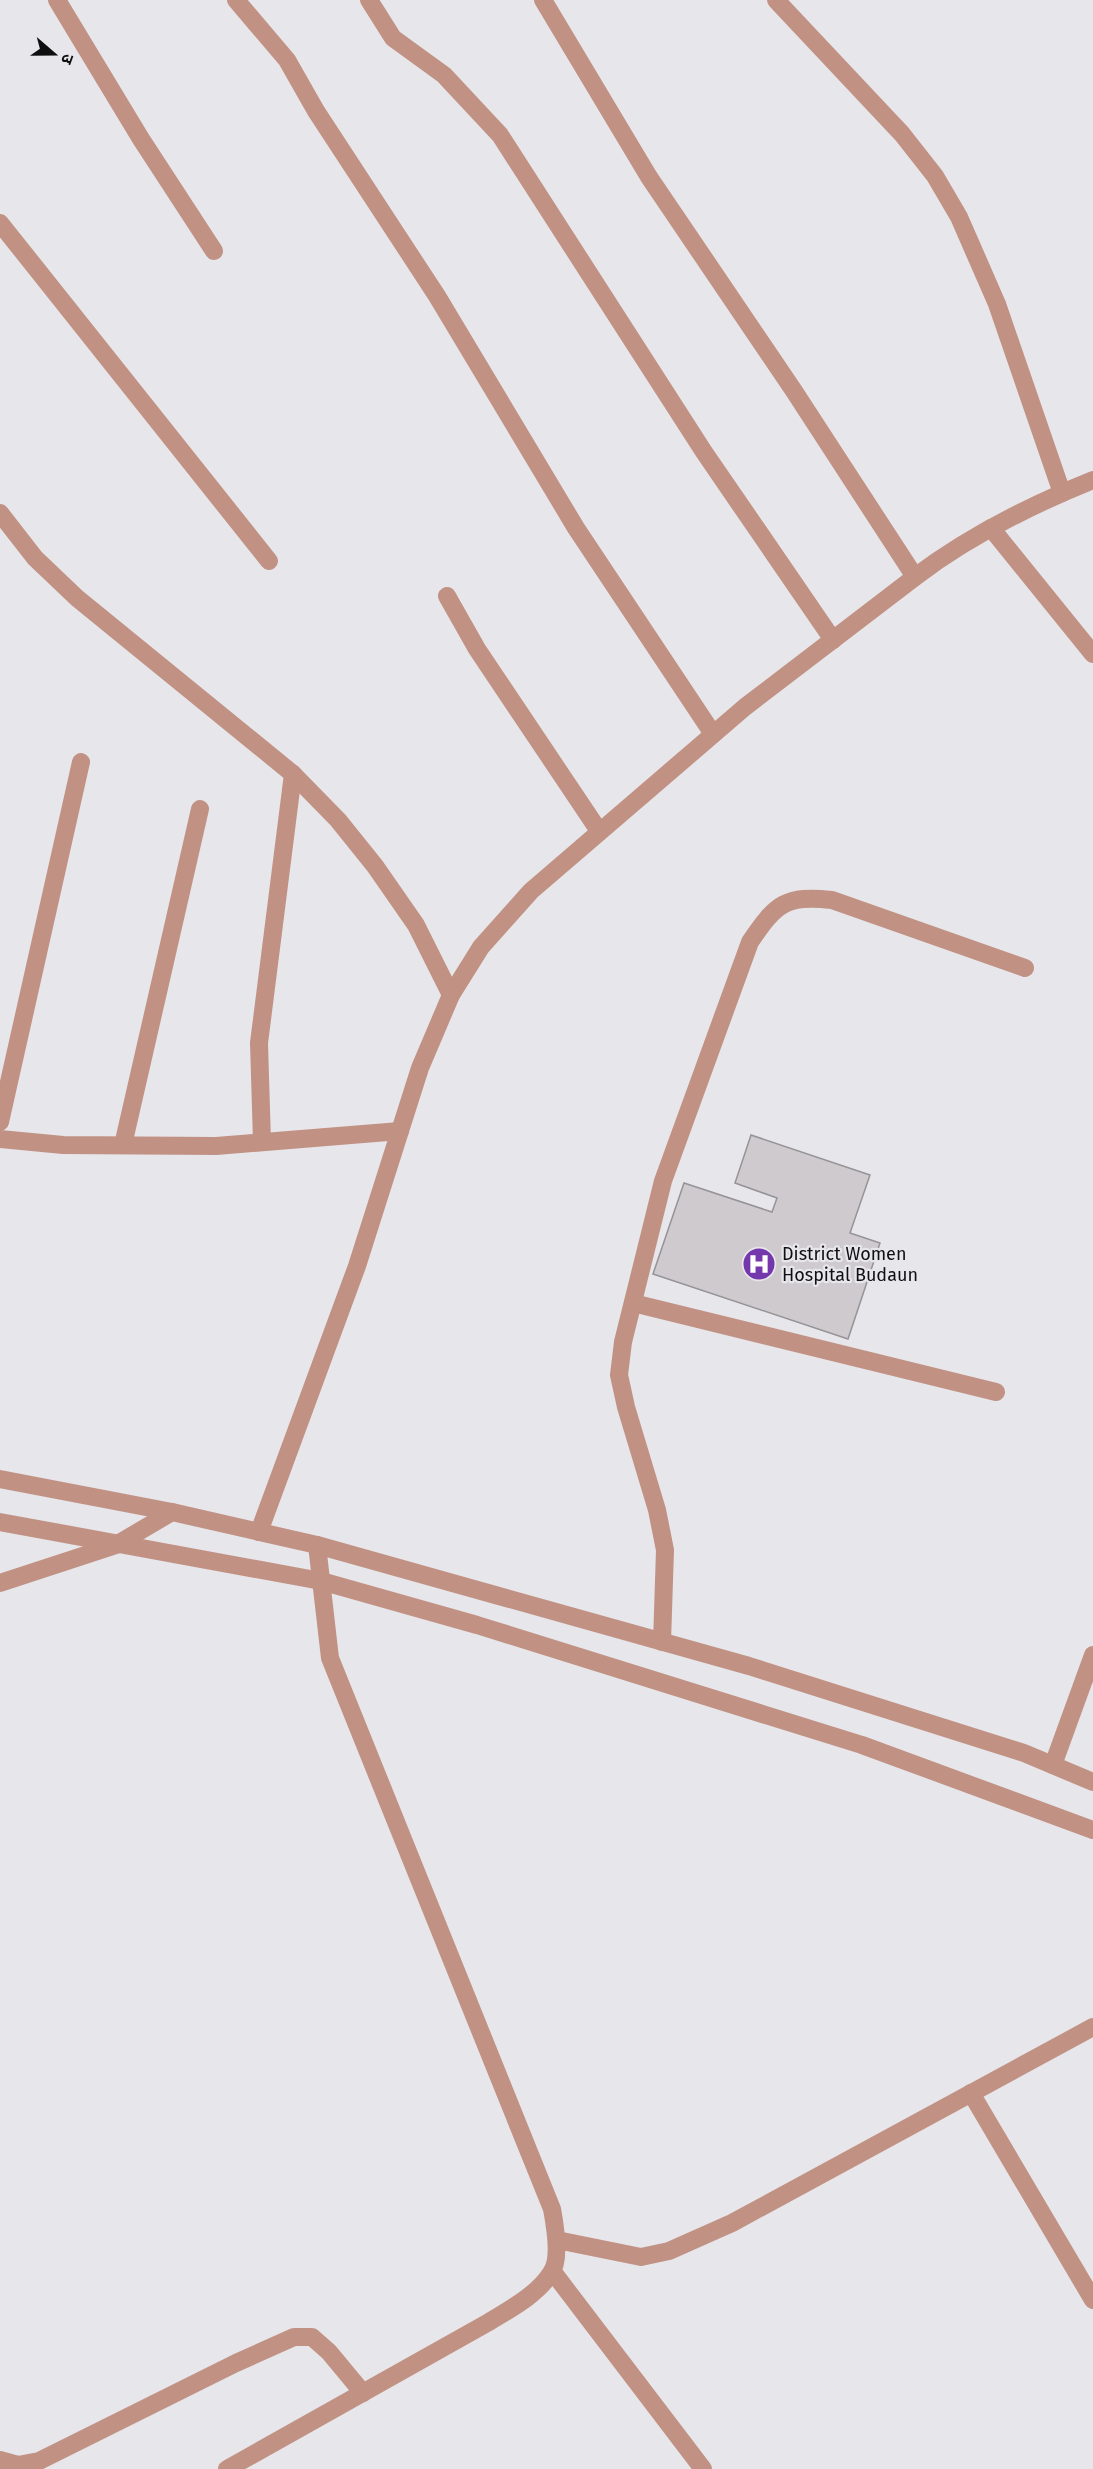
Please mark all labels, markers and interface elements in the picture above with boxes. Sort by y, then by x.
north arrow [24,24,84,84]
text: उ [57,51,78,67]
place label: District Women Hospital Budaun [782,1243,918,1286]
hospital icon: District Women Hospital Budaun [741,1246,777,1282]

